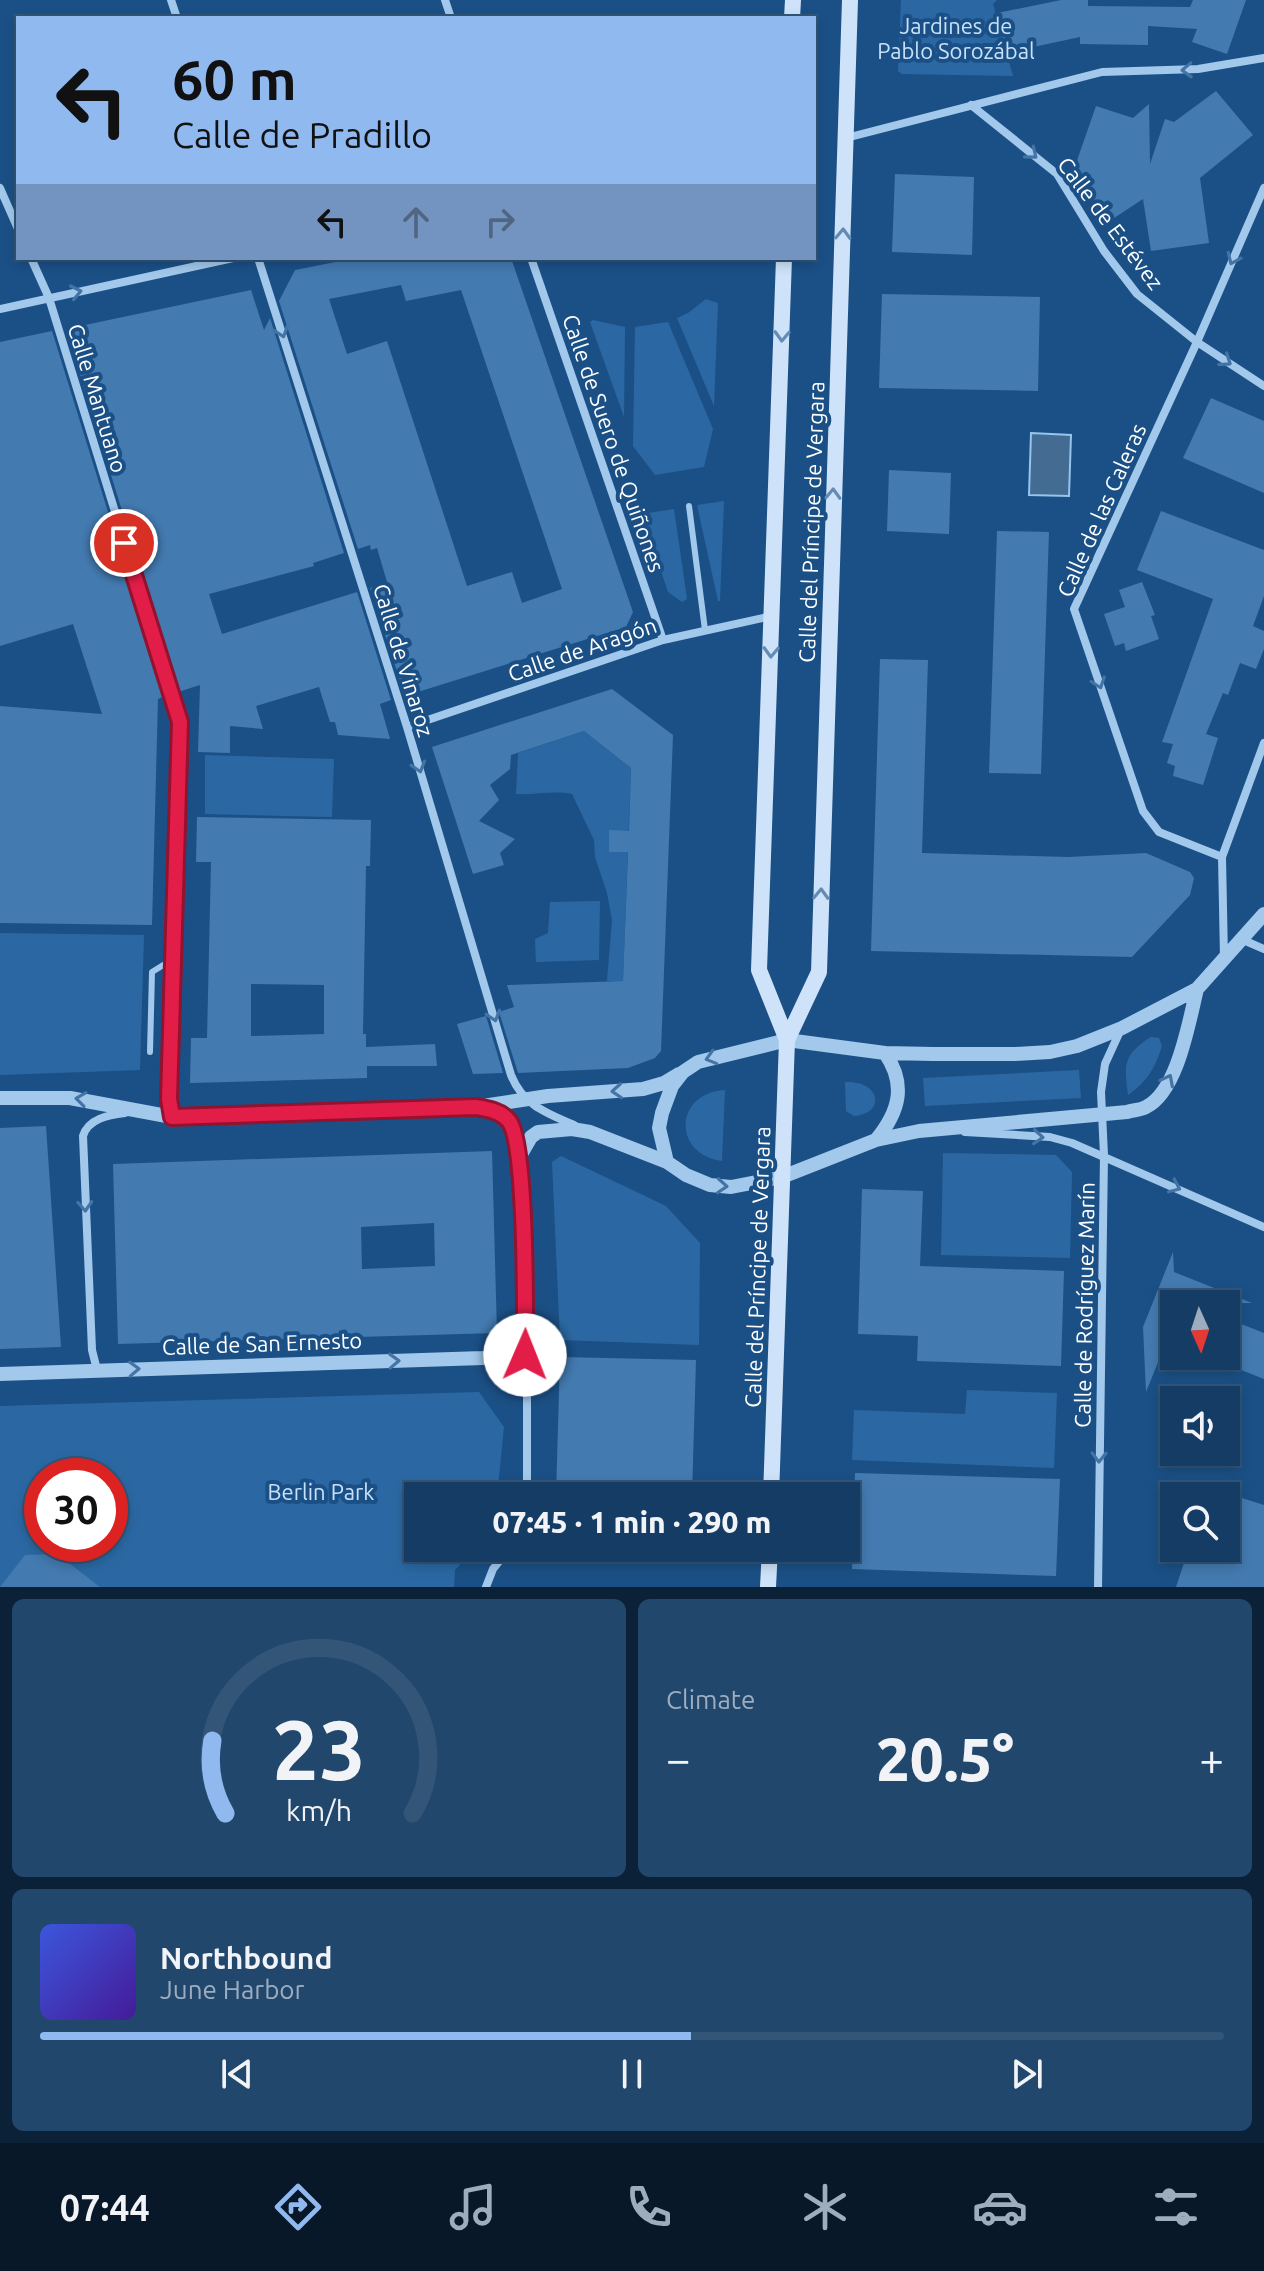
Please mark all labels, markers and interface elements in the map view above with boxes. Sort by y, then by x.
park label: Jardines de Pablo Sorozábal [877,13,1035,63]
icon: left [40,48,144,152]
text: 60 m [172,48,297,111]
one-way arrow [1180,61,1193,78]
text: Calle de Pradillo [172,114,432,155]
one-way arrow [1023,144,1037,159]
street label: Calle de Estévez [1053,152,1169,294]
icon: left [310,200,354,244]
icon: ahead [394,200,438,244]
icon: right [478,200,522,244]
one-way arrow [835,227,852,240]
one-way arrow [1226,251,1242,266]
one-way arrow [69,284,83,301]
street label: Calle de Suero de Quiñones [558,311,670,575]
street label: Calle Mantuano [63,320,133,476]
one-way arrow [273,325,289,339]
one-way arrow [773,330,790,343]
one-way arrow [1217,351,1232,366]
street label: Calle del Príncipe de Vergara [794,381,828,663]
street label: Calle de las Caleras [1052,419,1150,601]
one-way arrow [825,487,842,500]
pin [90,509,158,577]
icon: arrive [102,521,146,565]
street label: Calle de Vinaroz [369,581,439,739]
street label: Calle de Aragón [504,612,660,686]
one-way arrow [762,646,779,659]
one-way arrow [1090,675,1106,689]
one-way arrow [410,760,426,774]
one-way arrow [812,887,830,900]
one-way arrow [485,1009,501,1023]
one-way arrow [705,1049,719,1065]
one-way arrow [1158,1074,1173,1089]
one-way arrow [610,1082,623,1099]
one-way arrow [74,1091,87,1108]
street label: Calle del Príncipe de Vergara [740,1126,774,1408]
one-way arrow [1032,1128,1045,1145]
one-way arrow [716,1177,729,1194]
one-way arrow [1167,1177,1182,1193]
street label: Calle de Rodríguez Marín [1069,1182,1099,1428]
one-way arrow [76,1200,93,1213]
north arrow [1160,1290,1240,1370]
map controls [1160,1290,1240,1562]
position arrow [483,1313,567,1397]
street label: Calle de San Ernesto [161,1327,363,1359]
one-way arrow [388,1352,401,1369]
one-way arrow [128,1361,141,1378]
button: sound [1160,1386,1240,1466]
one-way arrow [1090,1451,1108,1464]
speed limit sign: 30 [24,1458,128,1562]
park label: Berlin Park [268,1479,374,1504]
button: search [1160,1482,1240,1562]
text: 07:45 · 1 min · 290 m [493,1505,771,1539]
text: Climate [666,1685,755,1714]
text: 23 [272,1702,366,1796]
text: 20.5° [876,1725,1014,1792]
text: − [666,1734,691,1783]
text: + [1199,1734,1224,1783]
text: km/h [286,1794,352,1826]
text: Northbound [160,1941,332,1975]
text: June Harbor [160,1975,304,2004]
icon: previous [215,2052,259,2096]
icon: pause [610,2052,654,2096]
icon: next [1005,2052,1049,2096]
icon: directions [270,2179,326,2235]
icon: music [445,2179,501,2235]
icon: phone [621,2179,677,2235]
icon: climate [797,2179,853,2235]
icon: car [972,2179,1028,2235]
icon: filters [1148,2179,1204,2235]
text: 07:44 [60,2187,150,2228]

